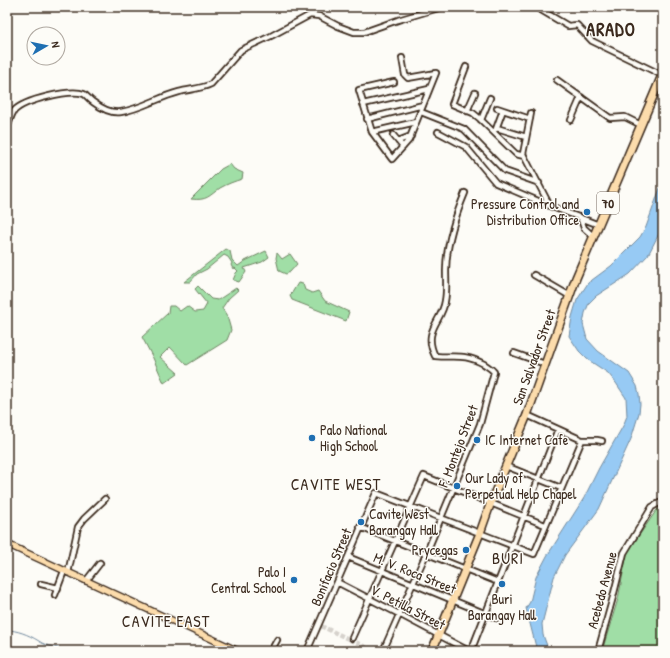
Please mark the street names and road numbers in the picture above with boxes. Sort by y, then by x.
road number: 70 [597,192,619,214]
street label: San Salvador Street [507,306,560,407]
street label: F. Montejo Street [433,402,483,491]
street label: Bonifacio Street [306,525,356,609]
street label: M. V. Roca Street [371,547,459,598]
street label: Acebedo Avenue [582,549,621,630]
street label: V. Petilla Street [368,580,449,634]

